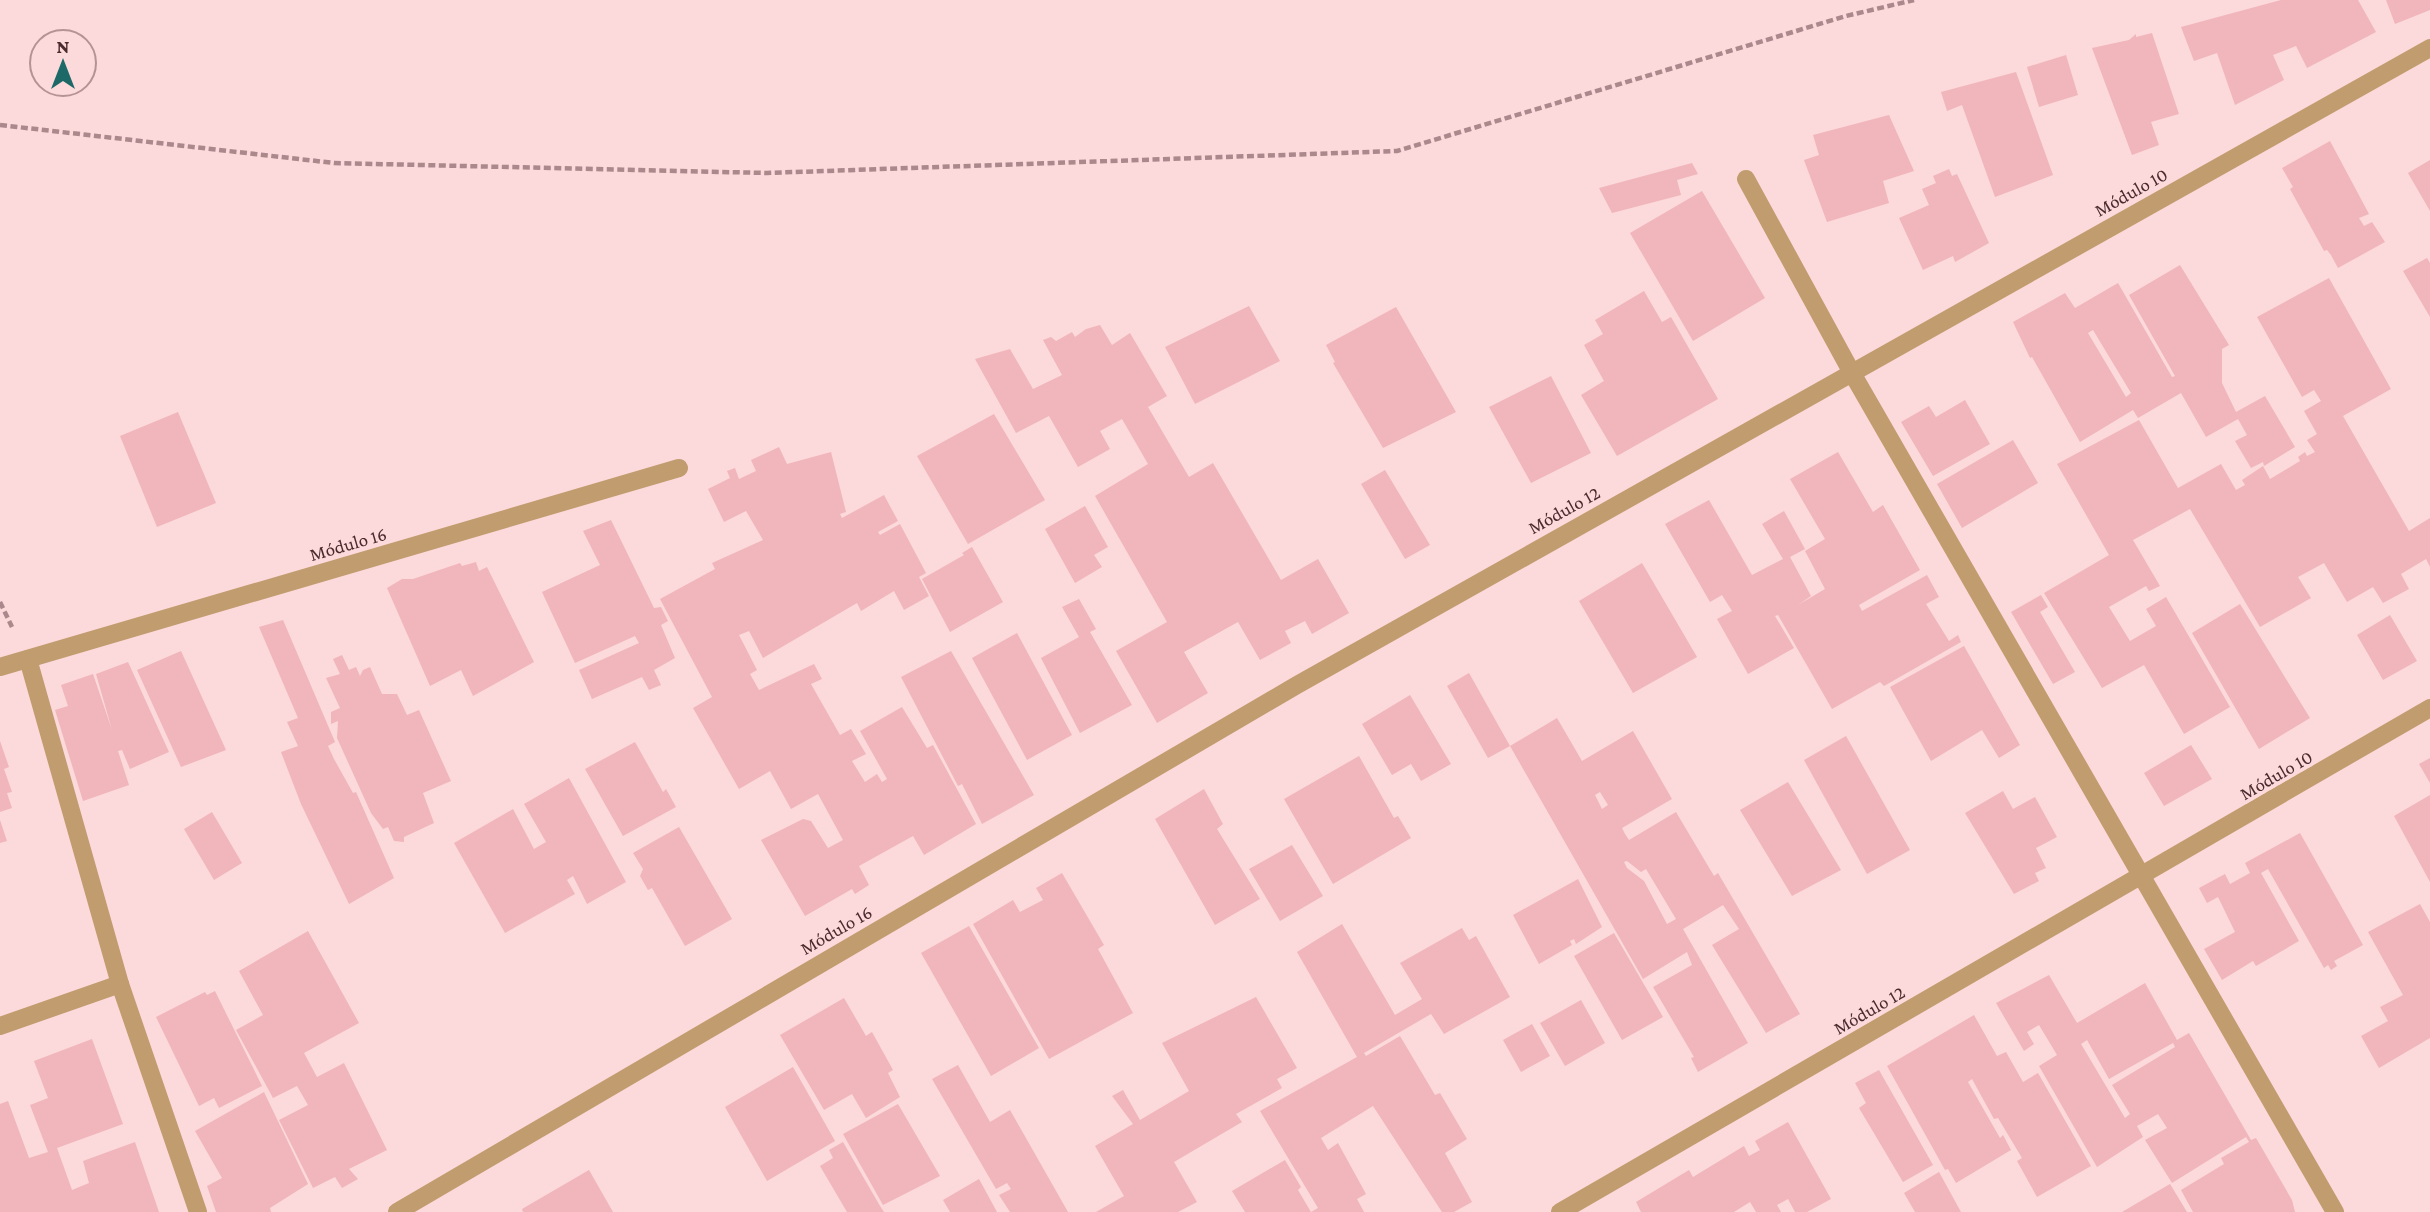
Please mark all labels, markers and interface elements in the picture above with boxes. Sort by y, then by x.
north arrow [28,28,98,98]
text: N [57,36,70,57]
street label: Módulo 10 [2091,163,2171,221]
street label: Módulo 12 [1525,482,1603,538]
street label: Módulo 16 [307,523,389,565]
street label: Módulo 10 [2236,746,2316,804]
street label: Módulo 16 [796,901,876,959]
street label: Módulo 12 [1830,981,1908,1039]

